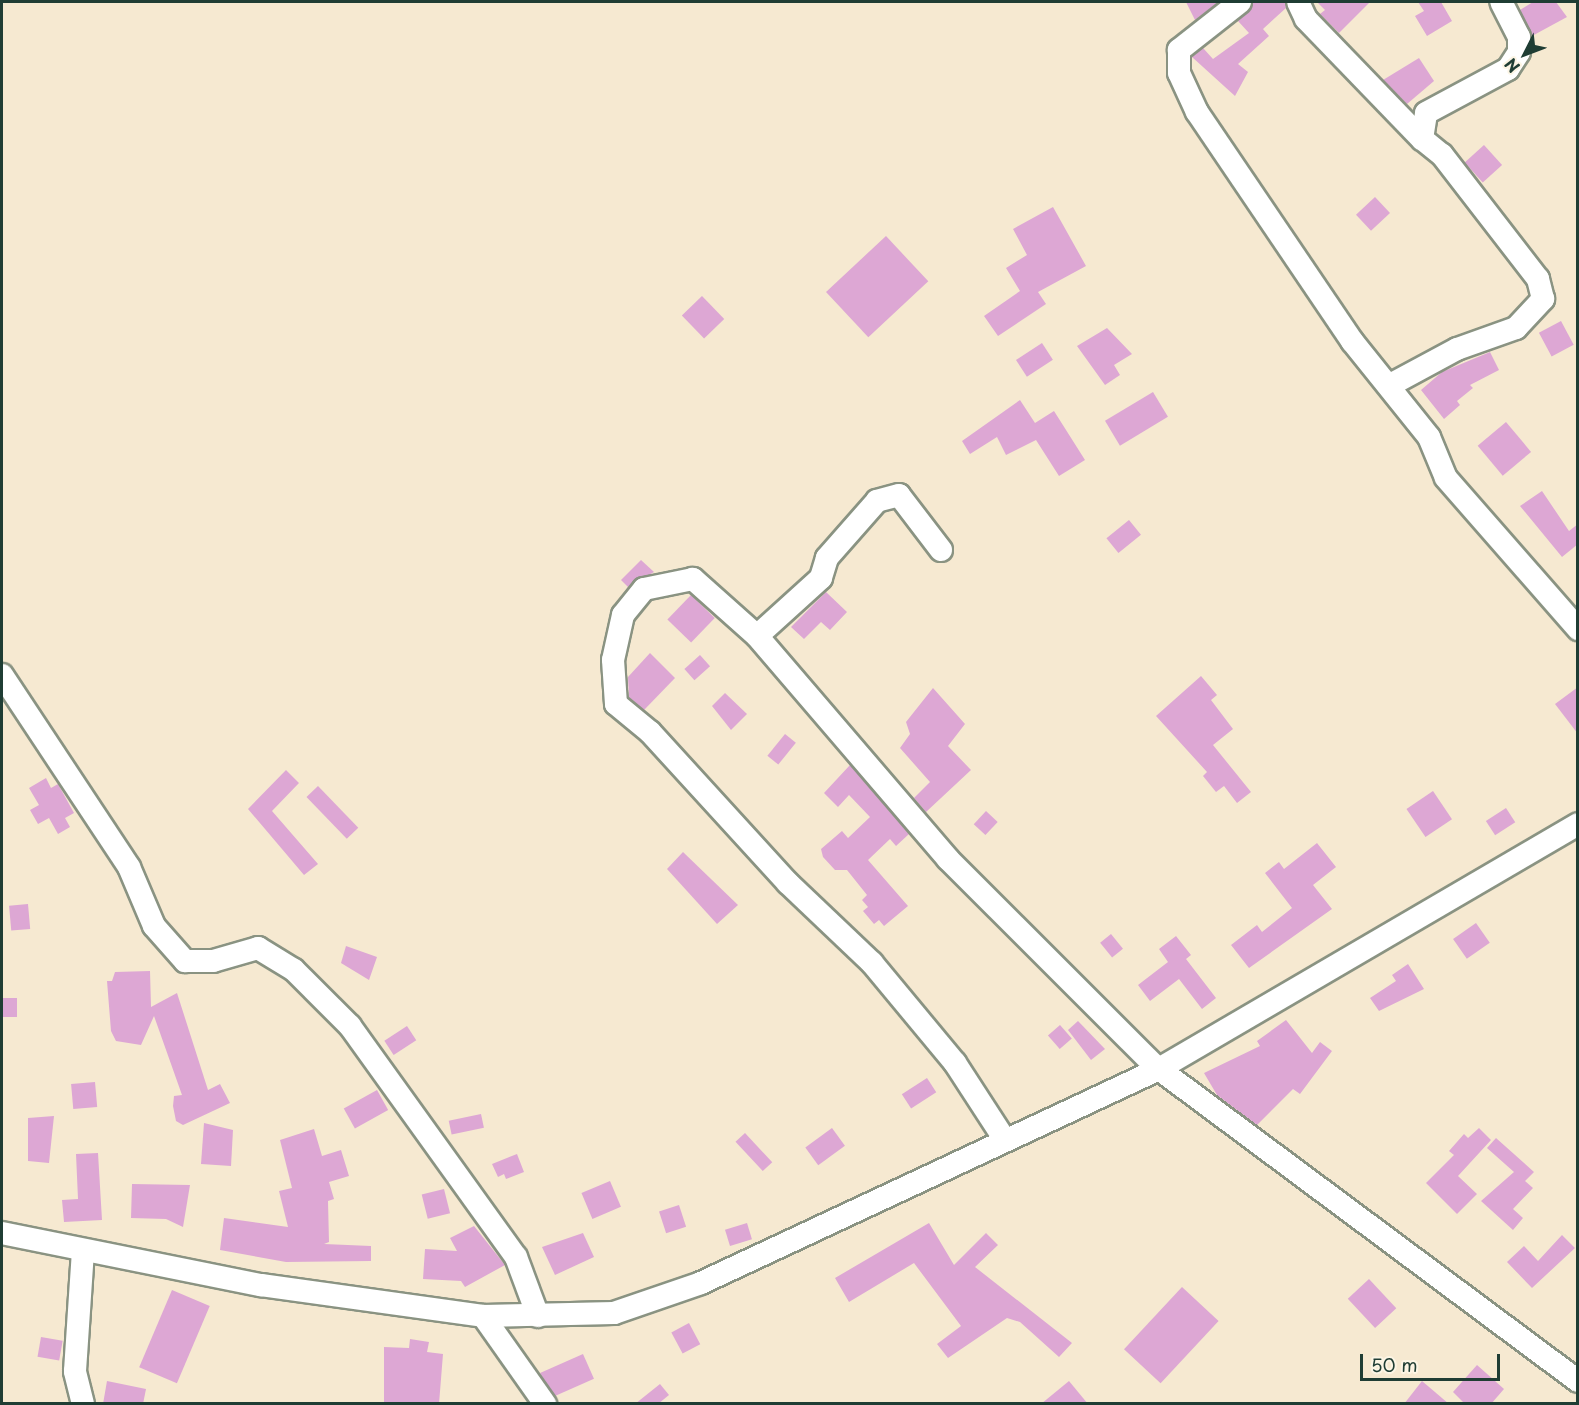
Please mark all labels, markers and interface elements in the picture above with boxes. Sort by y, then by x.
north arrow [1495,24,1555,84]
text: N [1498,53,1525,79]
scale bar [1363,1342,1502,1380]
text: 50 m [1371,1351,1418,1378]

